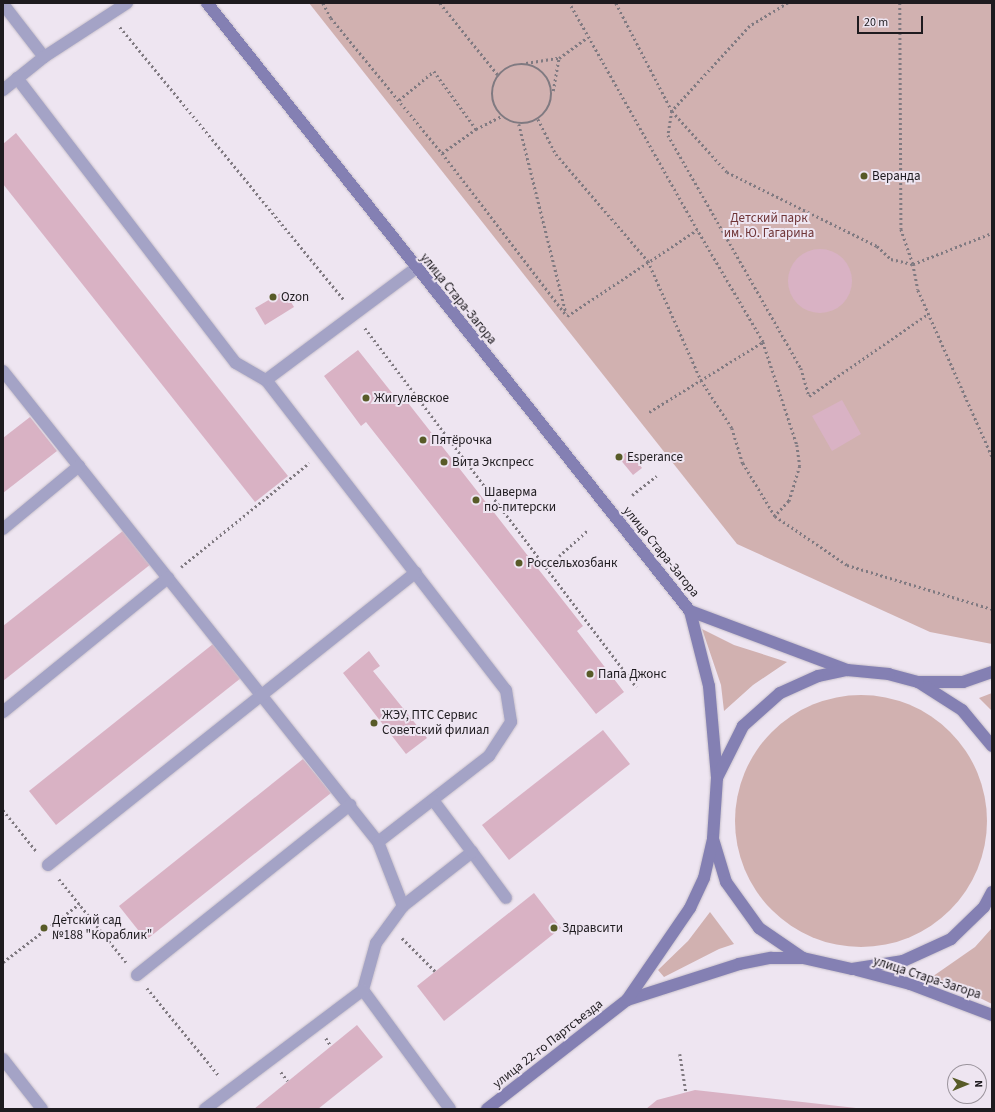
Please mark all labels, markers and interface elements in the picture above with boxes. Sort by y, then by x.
scale bar [859,8,925,34]
text: 20 m [864,14,888,31]
place label: Веранда [872,168,921,184]
marker: Веранда [859,171,869,181]
park label: Детский парк им. Ю. Гагарина [724,211,814,242]
street label: улица Стара-Загора [417,250,499,348]
place label: Ozon [281,289,309,305]
marker: Ozon [268,292,278,302]
place label: Жигулевское [374,390,449,406]
marker: Жигулевское [361,393,371,403]
place label: Пятёрочка [431,432,492,448]
marker: Пятёрочка [418,435,428,445]
place label: Esperance [627,449,683,465]
marker: Esperance [614,452,624,462]
place label: Вита Экспресс [452,454,534,470]
marker: Вита Экспресс [439,457,449,467]
place label: Шаверма по-питерски [484,485,556,516]
marker: Шаверма по-питерски [471,495,481,505]
street label: улица Стара-Загора [620,503,702,601]
place label: Россельхозбанк [527,555,618,571]
marker: Россельхозбанк [514,558,524,568]
place label: Папа Джонс [598,666,667,682]
marker: Папа Джонс [585,669,595,679]
place label: ЖЭУ, ПТС Сервис Советский филиал [382,708,489,739]
marker: ЖЭУ, ПТС Сервис Советский филиал [369,718,379,728]
place label: Детский сад №188 "Кораблик" [52,913,152,944]
place label: Здравсити [562,920,623,936]
marker: Детский сад №188 "Кораблик" [39,923,49,933]
marker: Здравсити [549,923,559,933]
street label: улица Стара-Загора [871,953,983,1003]
street label: улица 22-го Партсъезда [490,996,606,1092]
north arrow [947,1064,987,1104]
text: N [971,1080,986,1088]

